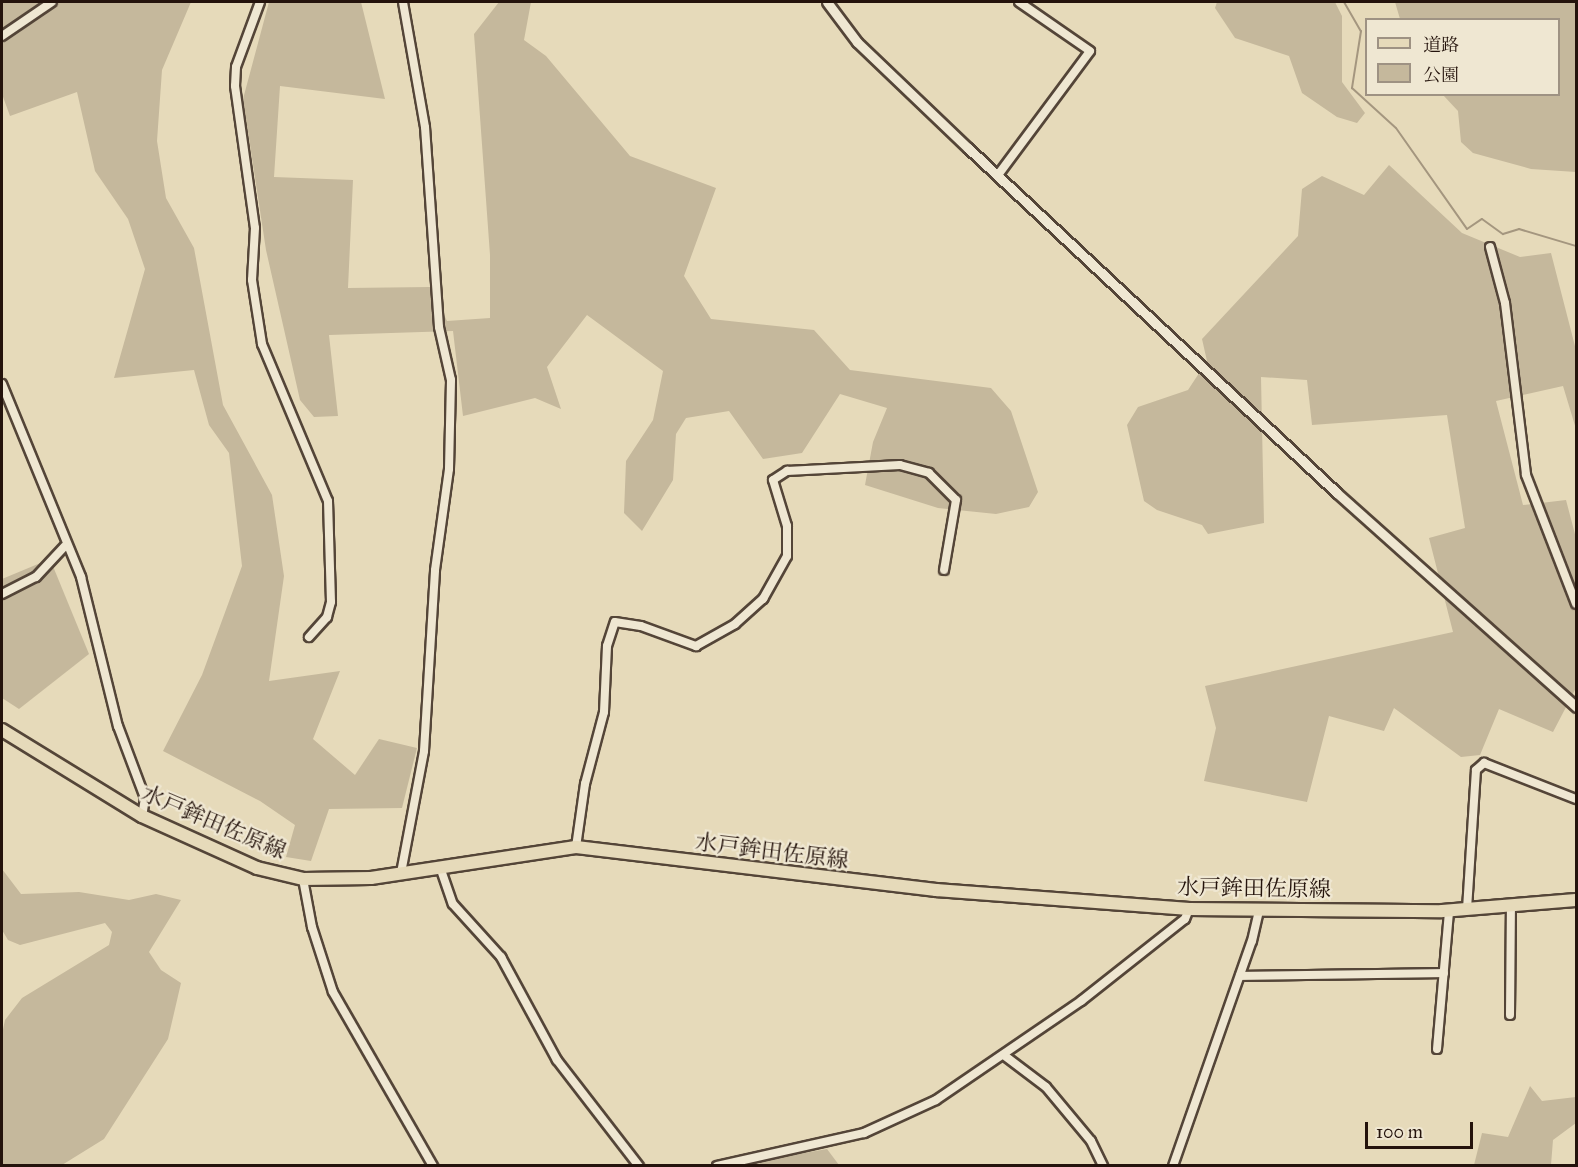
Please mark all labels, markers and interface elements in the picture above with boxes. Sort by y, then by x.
legend [1365,18,1560,96]
text: 道路 [1423,34,1459,56]
text: 公園 [1423,64,1459,86]
street label: 水戸鉾田佐原線 [138,780,290,864]
street label: 水戸鉾田佐原線 [694,829,850,873]
street label: 水戸鉾田佐原線 [1177,873,1331,903]
scale bar [1368,1110,1476,1148]
text: 100 m [1376,1121,1423,1143]

